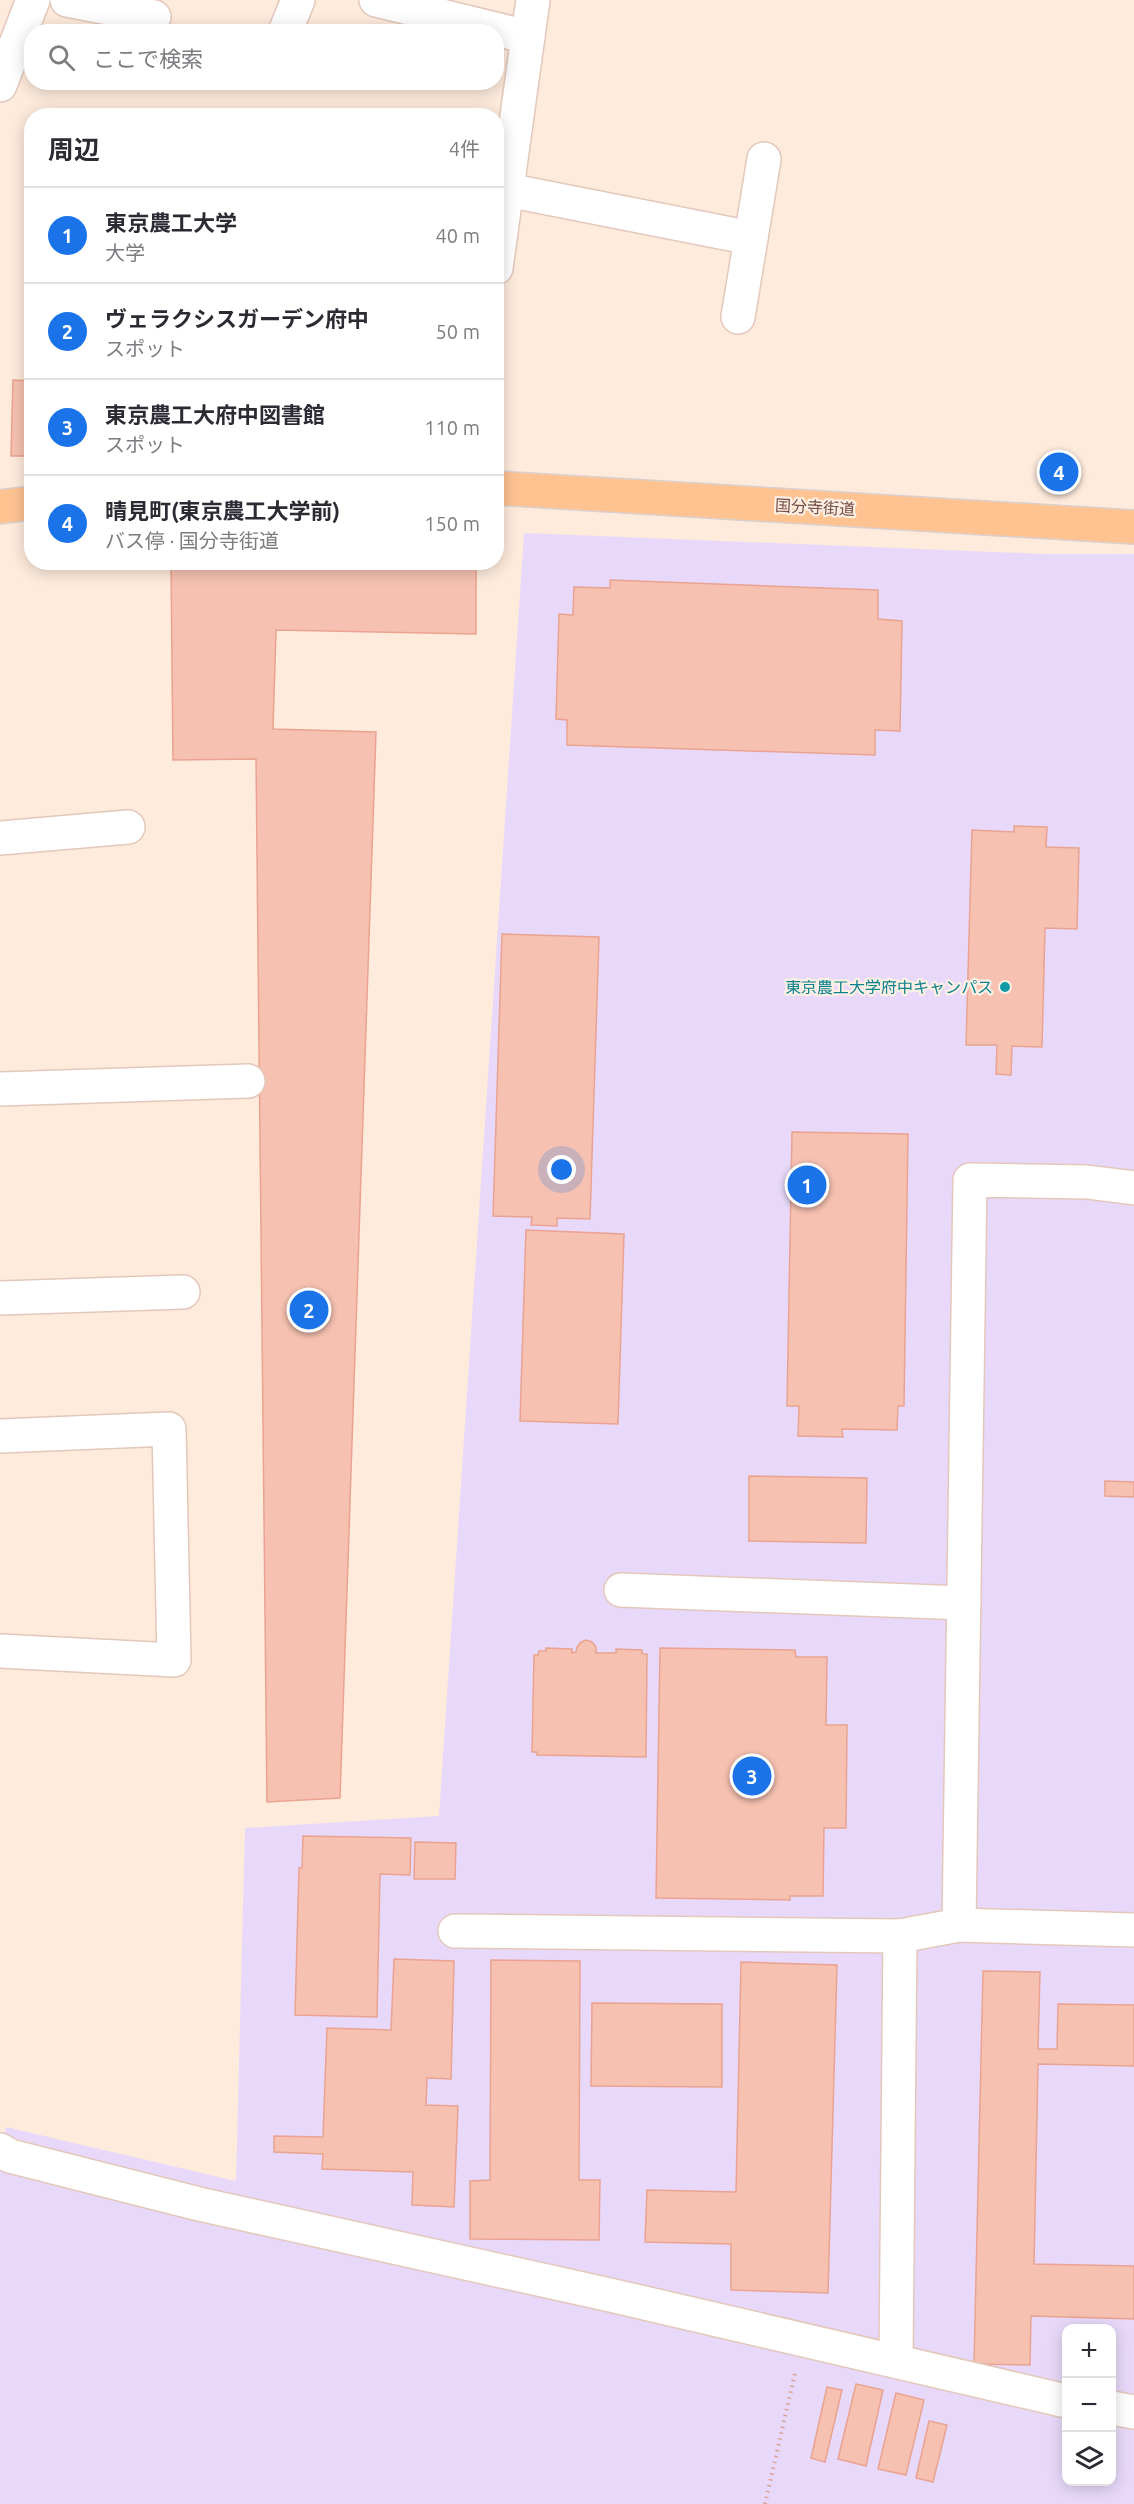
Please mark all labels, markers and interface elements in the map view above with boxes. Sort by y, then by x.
search box [24,24,504,90]
icon: search [45,41,78,74]
text: ここで検索 [93,46,203,71]
text: 周辺 [48,135,100,164]
text: 4件 [449,137,480,160]
text: 東京農工大学 [105,210,237,235]
text: 1 [62,224,73,247]
text: 40 m [436,224,480,247]
text: 大学 [105,241,145,264]
text: ヴェラクシスガーデン府中 [105,306,369,331]
text: 2 [62,320,73,343]
text: 50 m [436,320,480,343]
text: スポット [105,337,185,360]
text: 東京農工大府中図書館 [105,402,325,427]
text: 3 [62,416,73,439]
text: 110 m [424,416,480,439]
text: スポット [105,433,185,456]
pin: 4 [1040,450,1078,494]
street label: 国分寺街道 [775,496,855,518]
text: 晴見町(東京農工大学前) [105,498,340,523]
text: 4 [62,512,73,535]
text: 150 m [424,512,480,535]
text: バス停 · 国分寺街道 [105,529,279,552]
place label: 東京農工大学府中キャンパス [785,978,993,996]
marker: 東京農工大学府中キャンパス [998,980,1012,994]
your location [547,1155,576,1184]
pin: 1 [788,1162,826,1208]
pin: 2 [290,1288,328,1332]
pin: 3 [732,1754,771,1798]
map controls [1062,2324,1116,2486]
button: + [1062,2324,1116,2378]
button: − [1062,2378,1116,2432]
button: layers [1062,2432,1116,2486]

